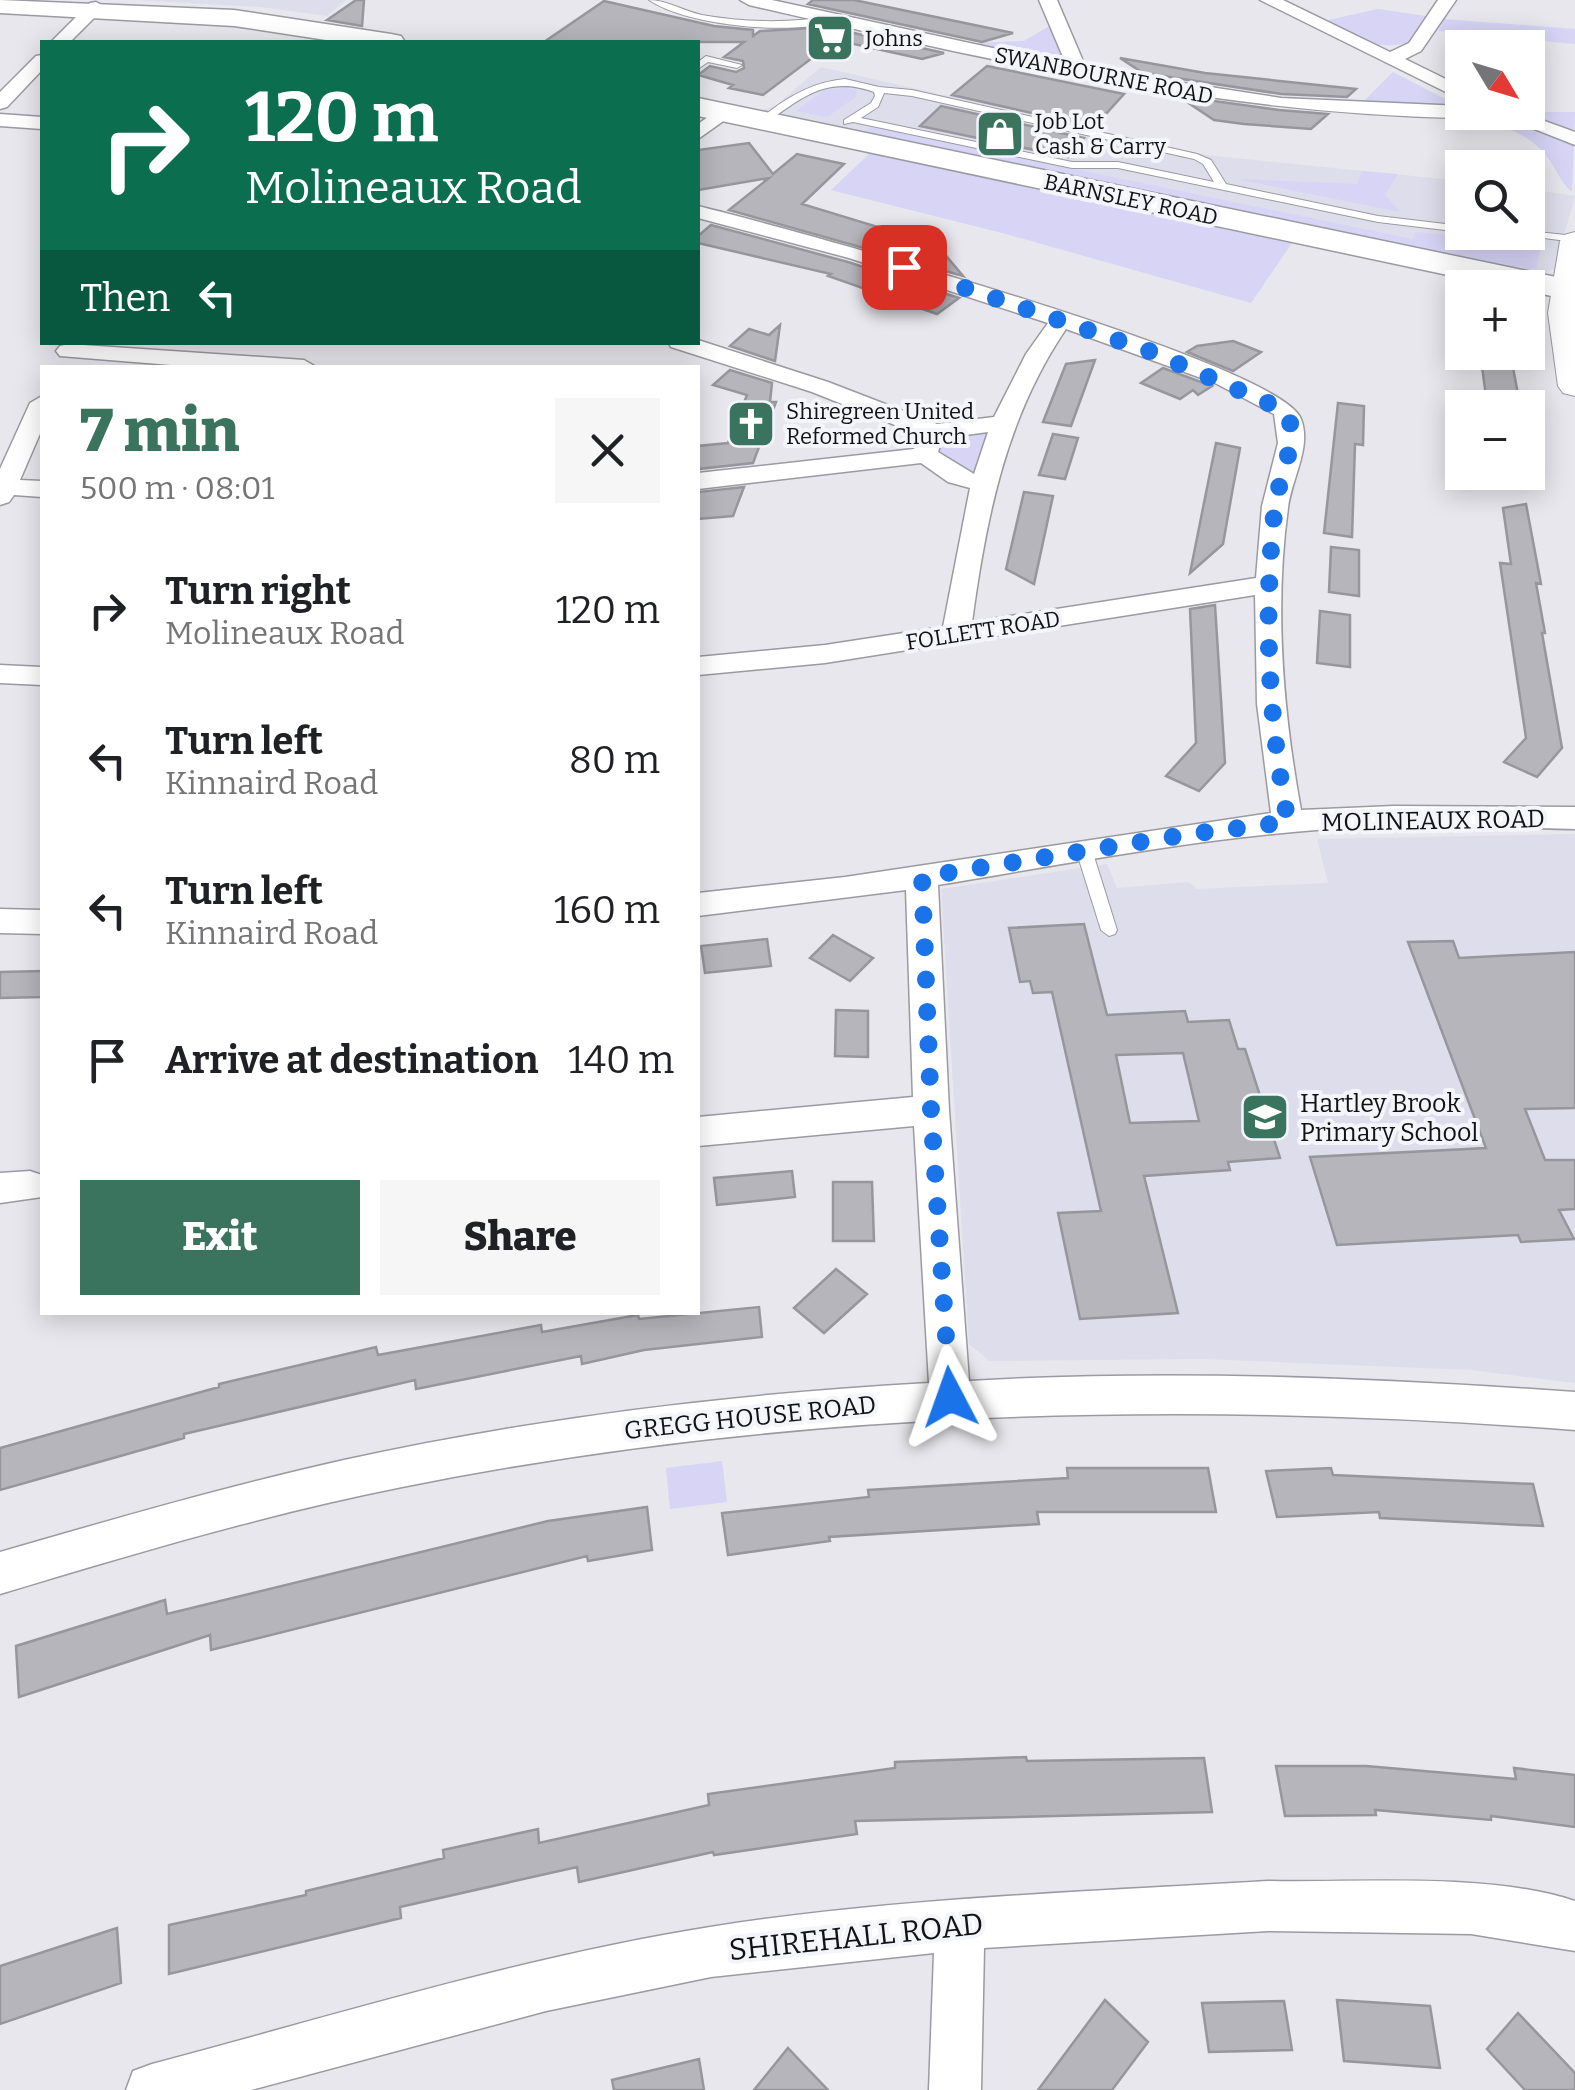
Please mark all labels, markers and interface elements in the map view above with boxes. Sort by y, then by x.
supermarket icon: Johns [804,12,856,64]
place label: Johns [864,25,923,52]
north arrow [1445,30,1545,130]
map controls [1445,30,1545,490]
street label: SWANBOURNE ROAD [992,41,1215,110]
text: 120 m [245,76,438,160]
icon: right [80,80,210,210]
shop icon: Job Lot Cash & Carry [974,108,1026,160]
place label: Job Lot Cash & Carry [1034,108,1166,160]
button: search [1445,150,1545,250]
text: Molineaux Road [245,161,582,215]
street label: BARNSLEY ROAD [1041,168,1220,231]
pin [862,225,947,310]
icon: arrive [877,240,932,295]
icon: left [190,270,245,325]
button: + [1445,270,1545,370]
text: Then [80,275,170,321]
button: − [1445,390,1545,490]
text: 7 min [80,395,239,467]
button: close [555,398,660,503]
church icon: Shiregreen United Reformed Church [725,398,777,450]
place label: Shiregreen United Reformed Church [786,398,974,450]
text: 500 m · 08:01 [80,469,275,507]
text: Turn right [165,568,351,614]
icon: right [80,583,135,638]
text: 120 m [556,587,660,633]
street label: FOLLETT ROAD [904,605,1062,656]
text: Molineaux Road [165,614,404,652]
text: Turn left [165,718,323,764]
icon: left [80,733,135,788]
text: 80 m [569,737,660,783]
text: Kinnaird Road [165,764,378,802]
street label: MOLINEAUX ROAD [1321,804,1545,838]
text: Turn left [165,868,323,914]
icon: left [80,883,135,938]
text: 160 m [554,887,660,933]
text: Kinnaird Road [165,914,378,952]
icon: arrive [80,1033,135,1088]
text: Arrive at destination [165,1037,538,1083]
text: 140 m [568,1037,674,1083]
place label: Hartley Brook Primary School [1300,1089,1478,1148]
school or university icon: Hartley Brook Primary School [1239,1091,1291,1143]
button: Exit [80,1180,360,1295]
button: Share [380,1180,660,1295]
position arrow [898,1345,1002,1449]
street label: GREGG HOUSE ROAD [623,1390,878,1446]
street label: SHIREHALL ROAD [727,1906,985,1968]

